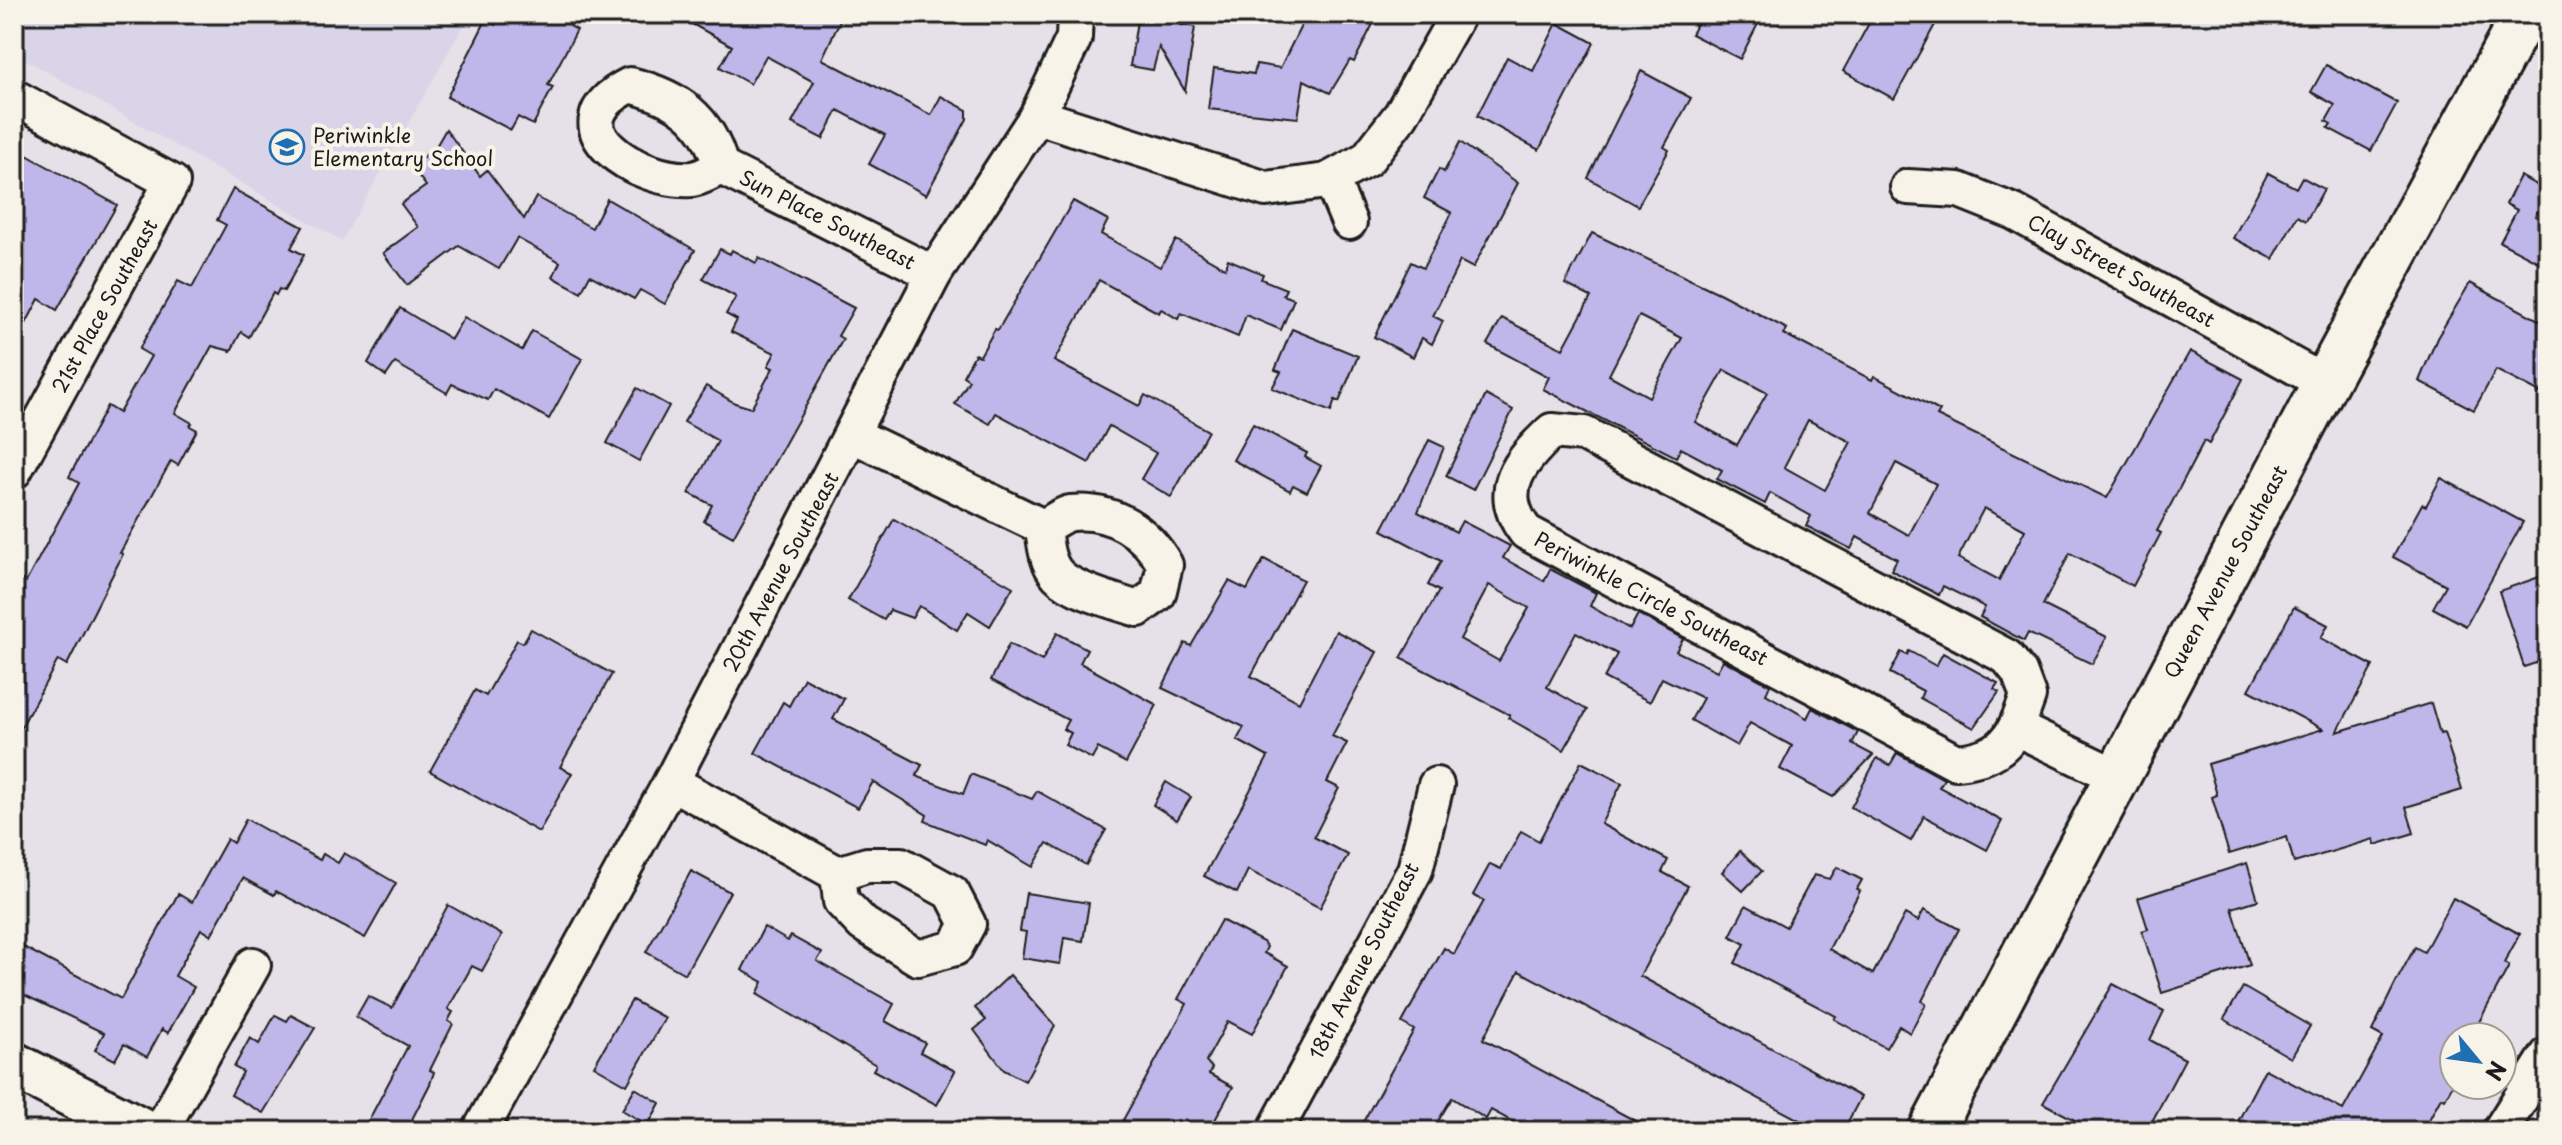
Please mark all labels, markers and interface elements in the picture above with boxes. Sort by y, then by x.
place label: Periwinkle Elementary School [313,120,493,173]
school or university icon: Periwinkle Elementary School [268,128,306,166]
street label: Sun Place Southeast [734,162,921,277]
street label: Clay Street Southeast [2022,206,2221,334]
street label: 21st Place Southeast [44,213,164,398]
street label: Queen Avenue Southeast [2156,459,2294,684]
street label: 20th Avenue Southeast [715,466,846,677]
street label: Periwinkle Circle Southeast [1529,524,1774,673]
street label: 18th Avenue Southeast [1300,857,1426,1064]
north arrow [2438,1021,2518,1101]
text: N [2478,1056,2515,1087]

